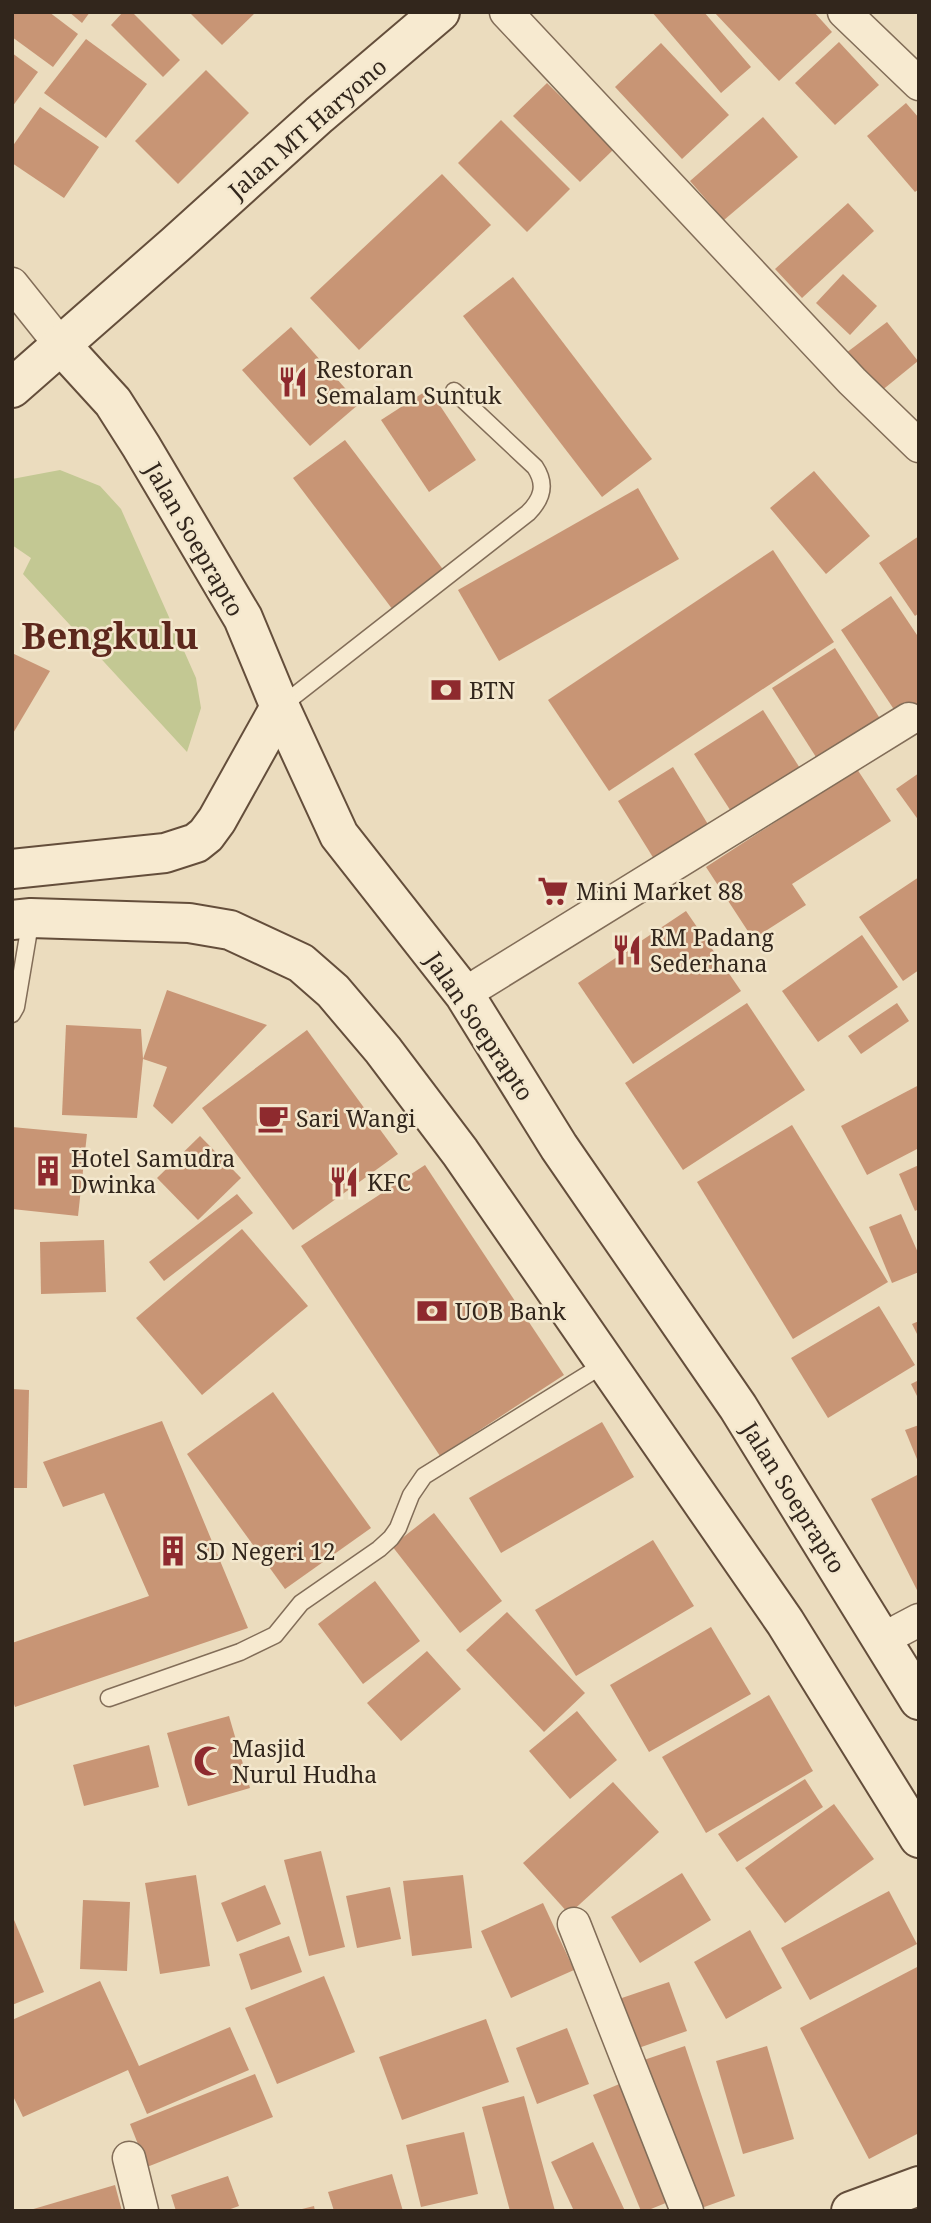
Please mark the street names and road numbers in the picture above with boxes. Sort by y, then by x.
street label: Jalan MT Haryono [220,50,393,206]
street label: Jalan Soeprapto [137,455,252,622]
street label: Jalan Soeprapto [418,944,542,1107]
street label: Jalan Soeprapto [734,1414,853,1579]

